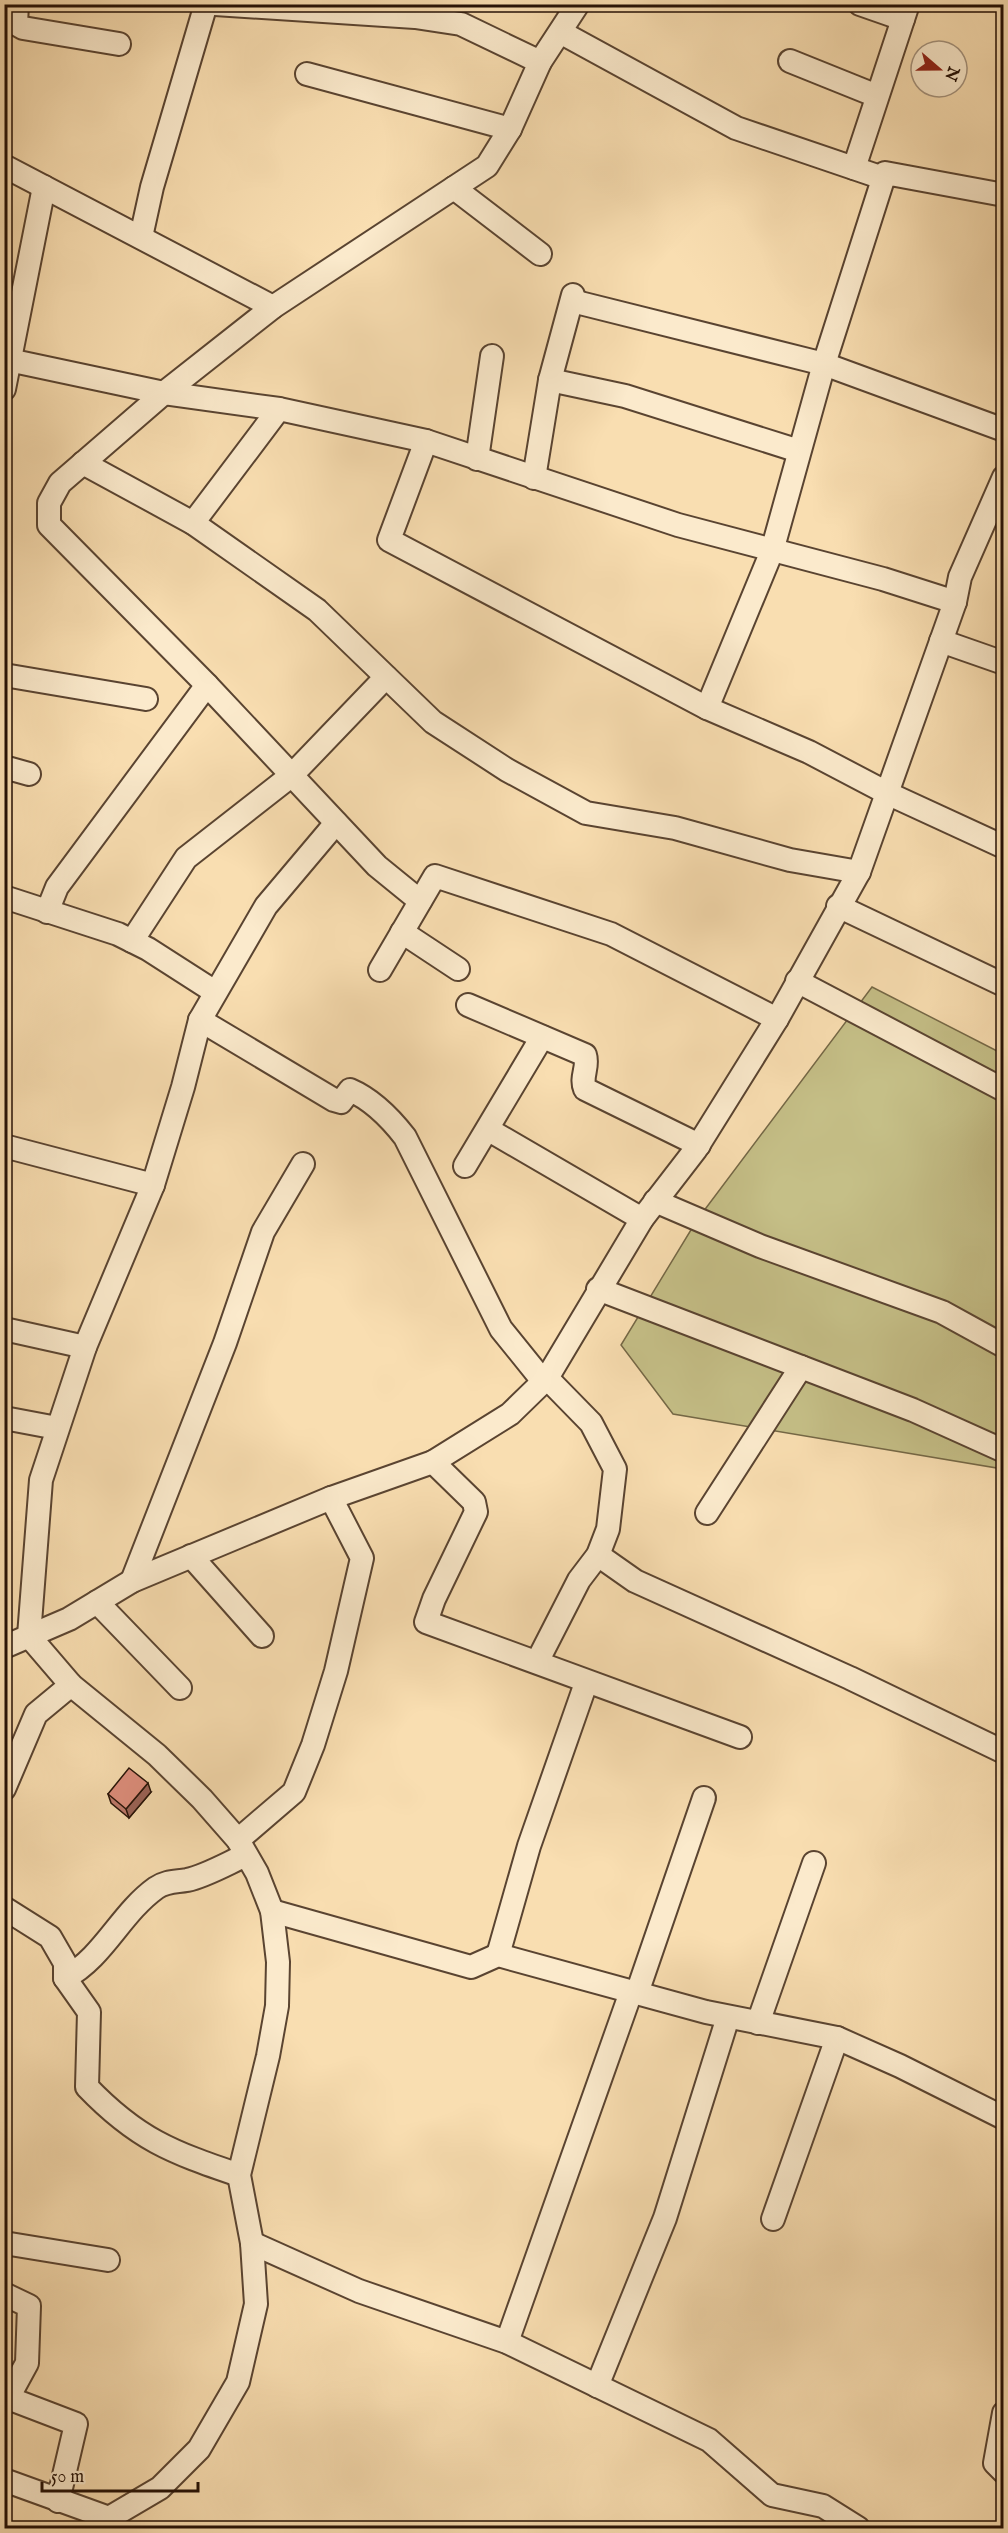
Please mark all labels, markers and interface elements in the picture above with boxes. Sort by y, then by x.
north arrow [909,39,969,99]
text: N [939,63,963,84]
scale bar [42,2455,198,2493]
text: 50 m [51,2466,84,2489]

